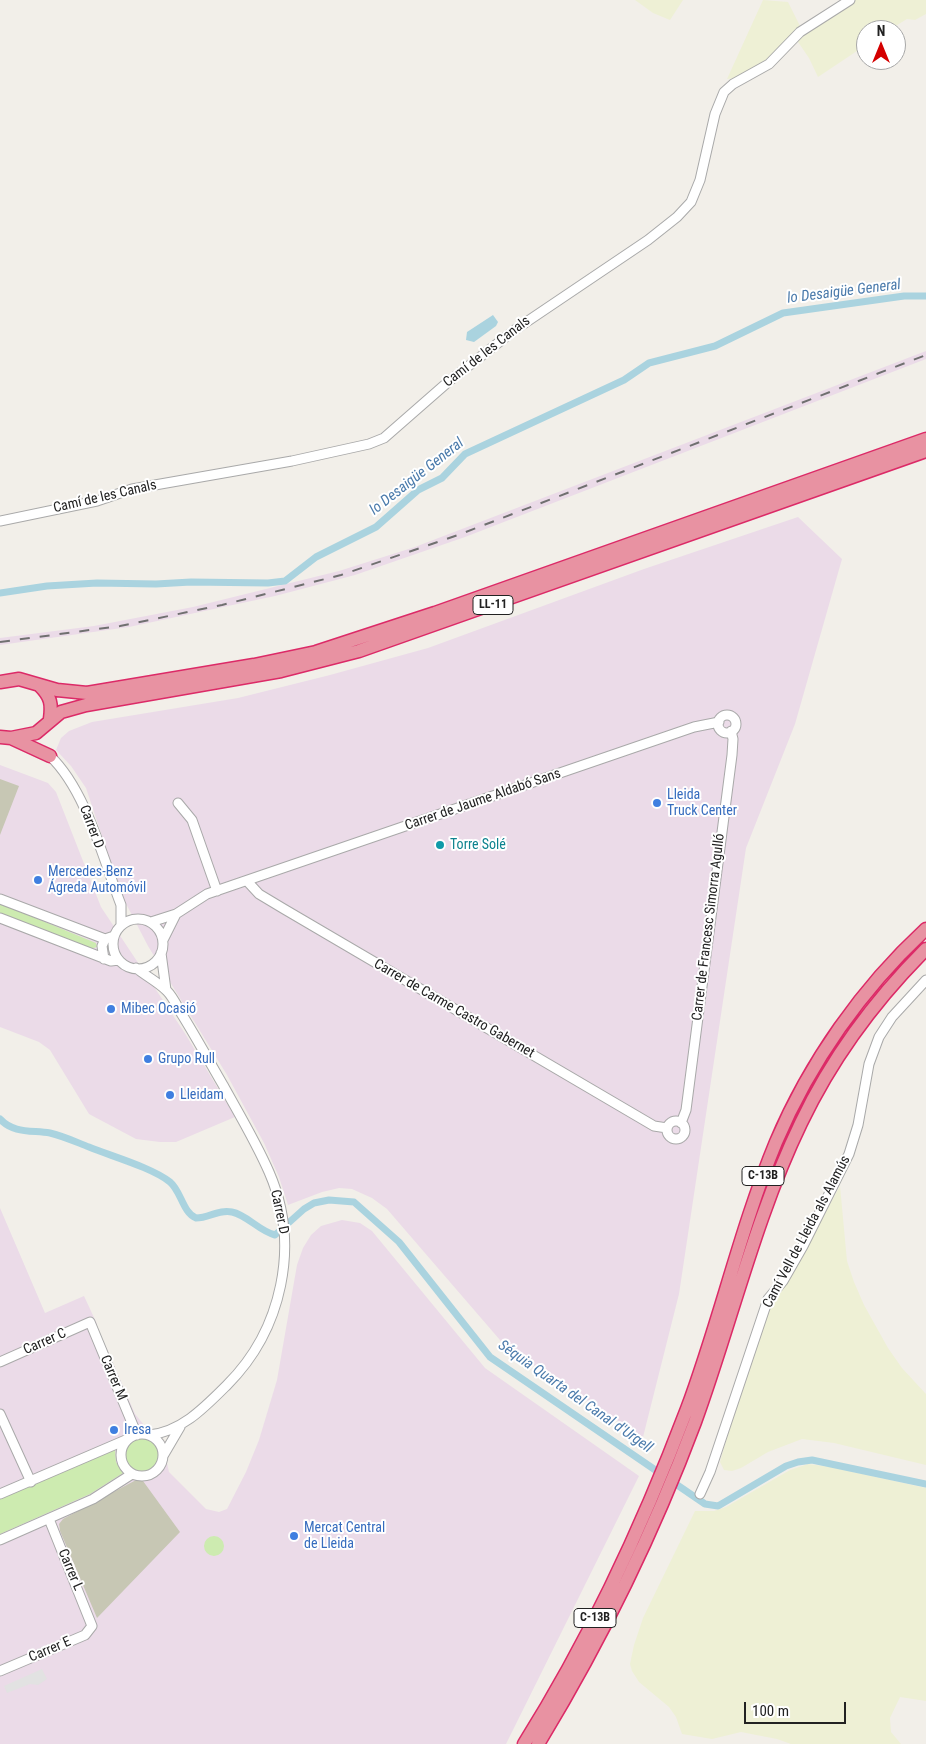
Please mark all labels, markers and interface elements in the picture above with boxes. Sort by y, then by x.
north arrow [856,20,906,70]
text: N [877,23,885,39]
water label: lo Desaigüe General [786,276,902,308]
street label: Camí de les Canals [440,313,534,391]
water label: lo Desaigüe General [366,435,468,519]
street label: Camí de les Canals [52,477,158,517]
road number: LL-11 [473,596,513,614]
street label: Carrer de Jaume Aldabó Sans [403,765,563,835]
place label: Lleida Truck Center [667,787,737,820]
marker: Lleida Truck Center [651,797,663,809]
street label: Carrer D [75,803,107,851]
street label: Carrer de Francesc Simorra Agulló [689,833,729,1021]
place label: Torre Solé [450,837,506,853]
marker: Torre Solé [434,839,446,851]
place label: Mercedes-Benz Ágreda Automóvil [48,864,146,896]
marker: Mercedes-Benz Ágreda Automóvil [32,874,44,886]
street label: Carrer de Carme Castro Gabernet [371,956,537,1062]
place label: Mibec Ocasió [121,1001,196,1017]
marker: Mibec Ocasió [105,1003,117,1015]
place label: Grupo Rull [158,1051,215,1067]
marker: Grupo Rull [142,1053,154,1065]
place label: Lleidam [180,1087,224,1103]
marker: Lleidam [164,1089,176,1101]
street label: Camí Vell de Lleida als Alamús [760,1153,854,1311]
road number: C-13B [742,1166,784,1186]
street label: Carrer D [266,1188,292,1236]
street label: Carrer C [21,1325,69,1359]
water label: Séquia Quarta del Canal d'Urgell [494,1337,656,1457]
street label: Carrer M [96,1353,130,1403]
place label: Iresa [124,1422,151,1438]
marker: Iresa [108,1424,120,1436]
place label: Mercat Central de Lleida [304,1520,385,1552]
marker: Mercat Central de Lleida [288,1530,300,1542]
street label: Carrer L [54,1547,86,1593]
road number: C-13B [574,1609,616,1628]
street label: Carrer E [26,1634,74,1666]
scale bar [746,1692,848,1724]
text: 100 m [752,1702,789,1720]

